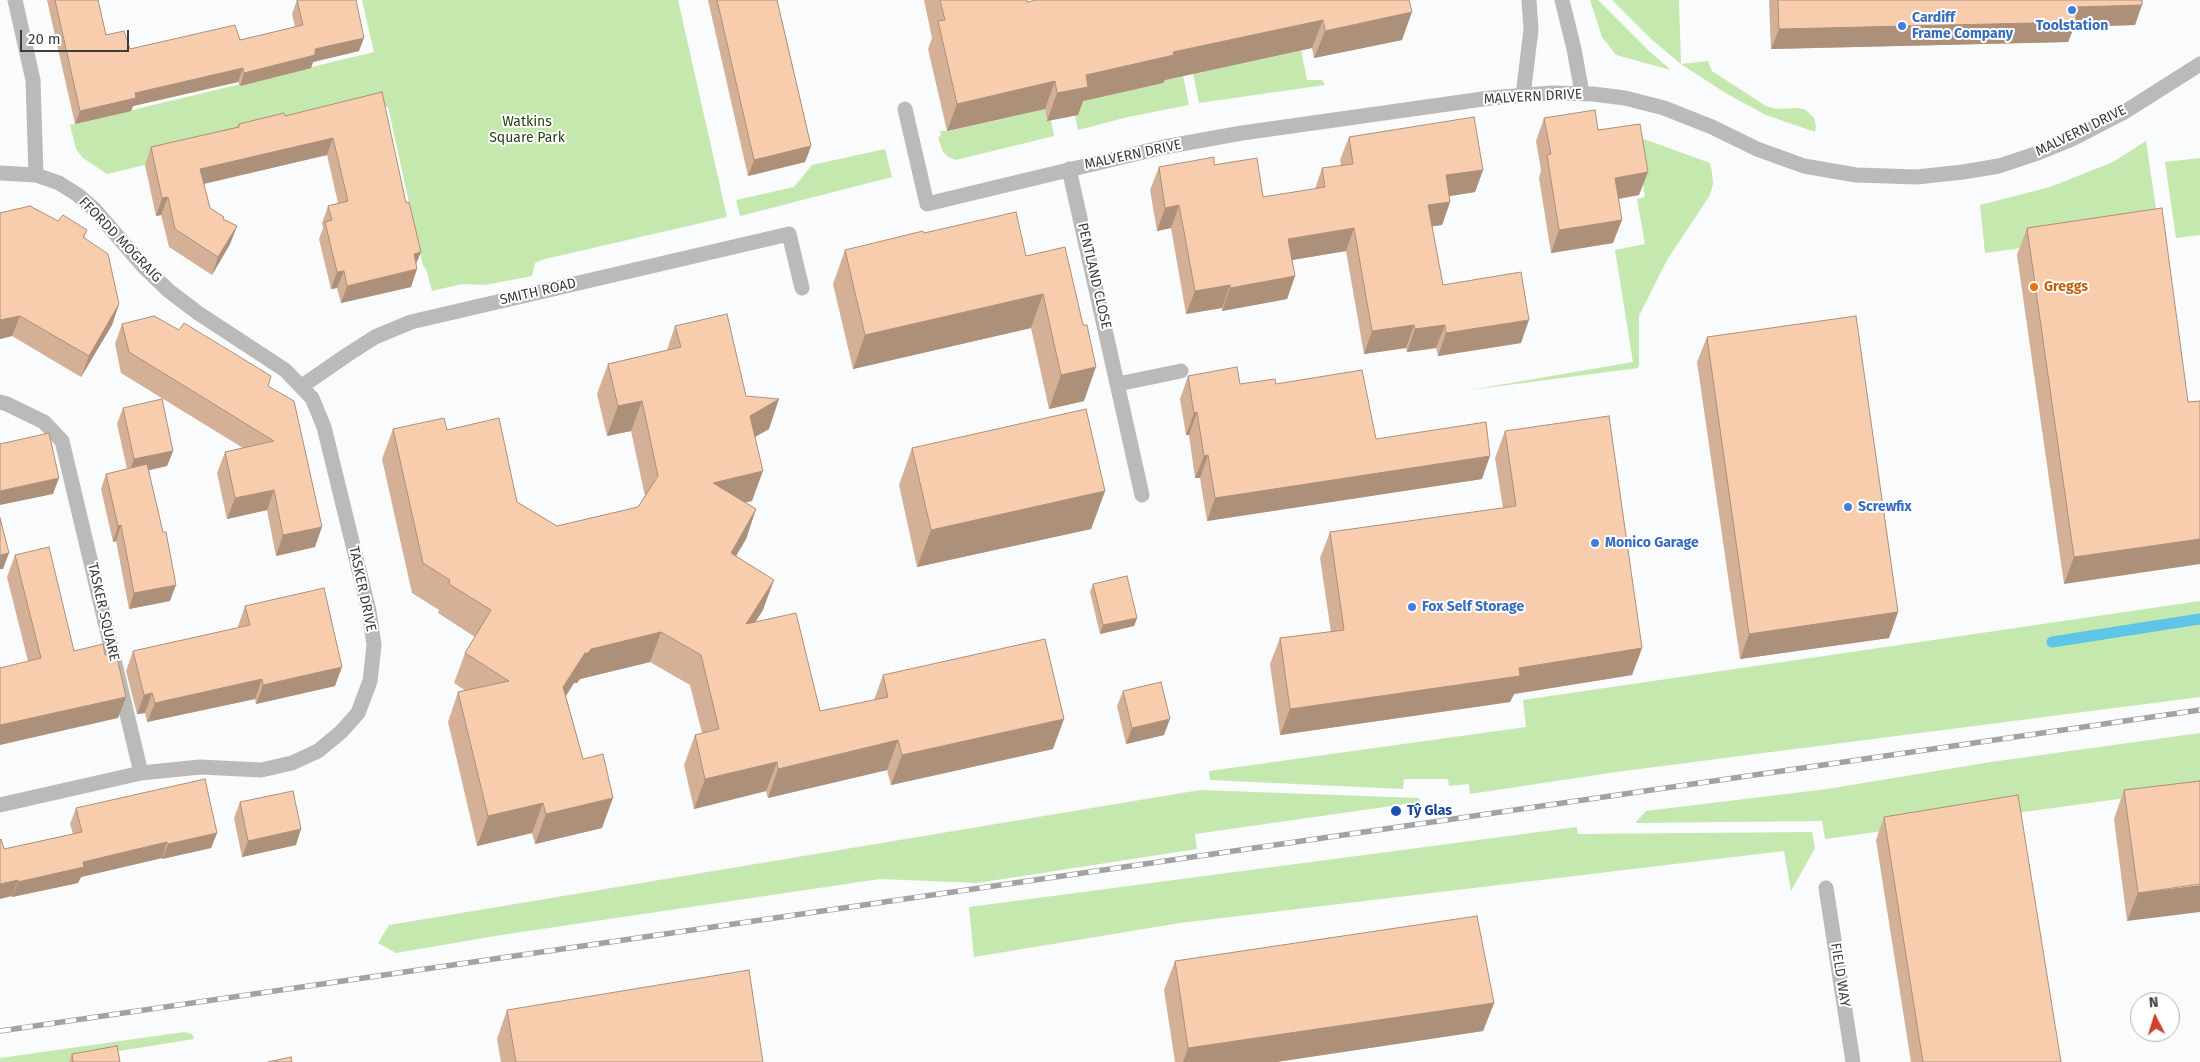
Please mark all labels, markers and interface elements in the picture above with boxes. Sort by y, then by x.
marker: Toolstation [2066,4,2078,16]
place label: Cardiff Frame Company [1912,10,2013,42]
place label: Toolstation [2036,18,2108,34]
scale bar [22,20,131,52]
marker: Cardiff Frame Company [1896,20,1908,32]
text: 20 m [28,30,61,48]
street label: MALVERN DRIVE [1483,86,1583,108]
street label: MALVERN DRIVE [2033,102,2129,160]
park label: Watkins Square Park [489,114,565,146]
street label: MALVERN DRIVE [1083,137,1183,173]
street label: FFORDD MOGRAIG [75,194,165,286]
street label: PENTLAND CLOSE [1074,221,1114,331]
street label: SMITH ROAD [498,275,578,309]
place label: Greggs [2044,279,2088,295]
marker: Greggs [2028,281,2040,293]
place label: Screwfix [1858,499,1912,515]
marker: Screwfix [1842,501,1854,513]
place label: Monico Garage [1605,535,1699,551]
marker: Monico Garage [1589,537,1601,549]
street label: TASKER DRIVE [345,545,379,633]
street label: TASKER SQUARE [84,561,122,663]
place label: Fox Self Storage [1422,599,1524,615]
marker: Fox Self Storage [1406,601,1418,613]
place label: Tŷ Glas [1407,803,1452,819]
marker: Tŷ Glas [1389,804,1403,818]
street label: FIELD WAY [1827,942,1853,1008]
north arrow [2130,992,2180,1042]
text: N [2148,994,2159,1011]

